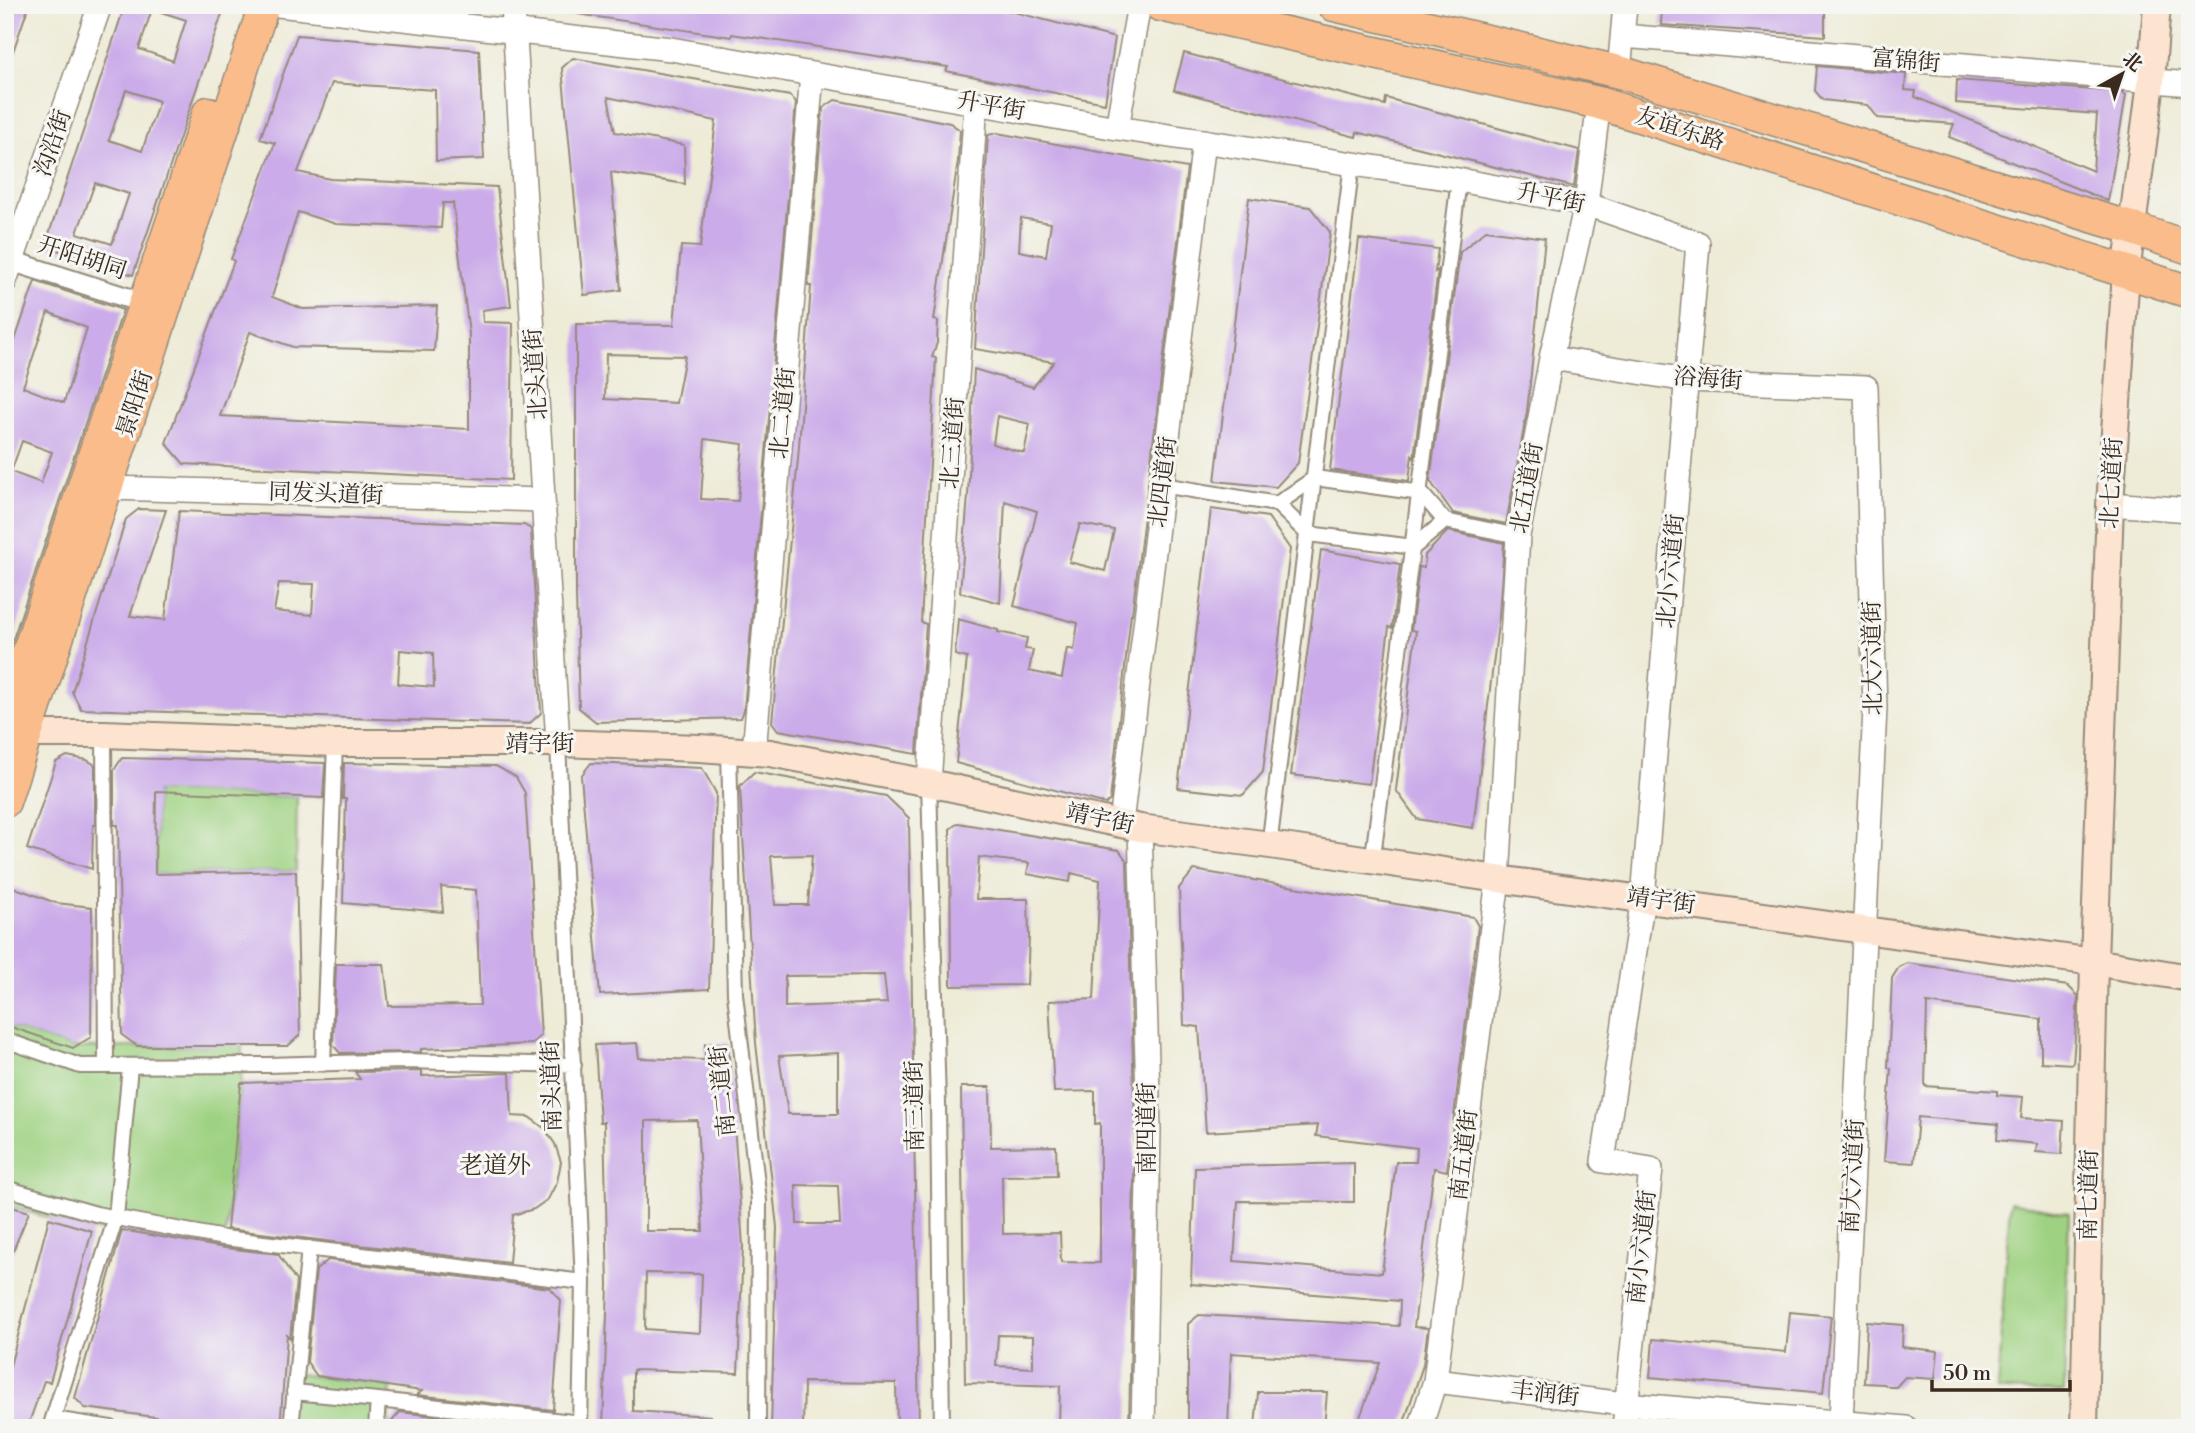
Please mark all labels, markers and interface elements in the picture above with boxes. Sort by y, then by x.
north arrow [2086,38,2156,108]
street label: 富锦街 [1870,44,1942,78]
text: 北 [2117,46,2147,77]
street label: 升平街 [955,86,1027,126]
street label: 友谊东路 [1632,101,1728,157]
street label: 沟沿街 [29,106,77,180]
street label: 升平街 [1514,177,1588,219]
street label: 开阳胡同 [34,230,130,286]
street label: 北头道街 [519,327,553,421]
street label: 浴海街 [1673,363,1743,395]
street label: 北二道街 [765,366,801,460]
street label: 景阳街 [111,367,159,441]
street label: 北三道街 [936,396,970,490]
street label: 北四道街 [1143,435,1183,529]
street label: 北七道街 [2096,436,2128,530]
street label: 北五道街 [1505,440,1549,536]
street label: 同发头道街 [268,478,384,510]
street label: 北小六道街 [1652,512,1690,630]
street label: 北大六道街 [1858,600,1888,716]
street label: 靖宇街 [506,730,575,758]
street label: 靖宇街 [1063,798,1137,840]
street label: 靖宇街 [1625,882,1697,920]
street label: 南头道街 [536,1040,568,1132]
street label: 南二道街 [704,1044,742,1138]
street label: 南三道街 [900,1060,930,1152]
street label: 南四道街 [1133,1082,1161,1174]
street label: 南五道街 [1444,1108,1484,1202]
street label: 南大六道街 [1836,1118,1870,1234]
street label: 南七道街 [2074,1149,2104,1241]
district label: 老道外 [459,1151,531,1181]
street label: 南小六道街 [1622,1188,1662,1306]
scale bar [1932,1349,2071,1393]
text: 50 m [1943,1361,1991,1387]
street label: 丰润街 [1509,1376,1581,1412]

